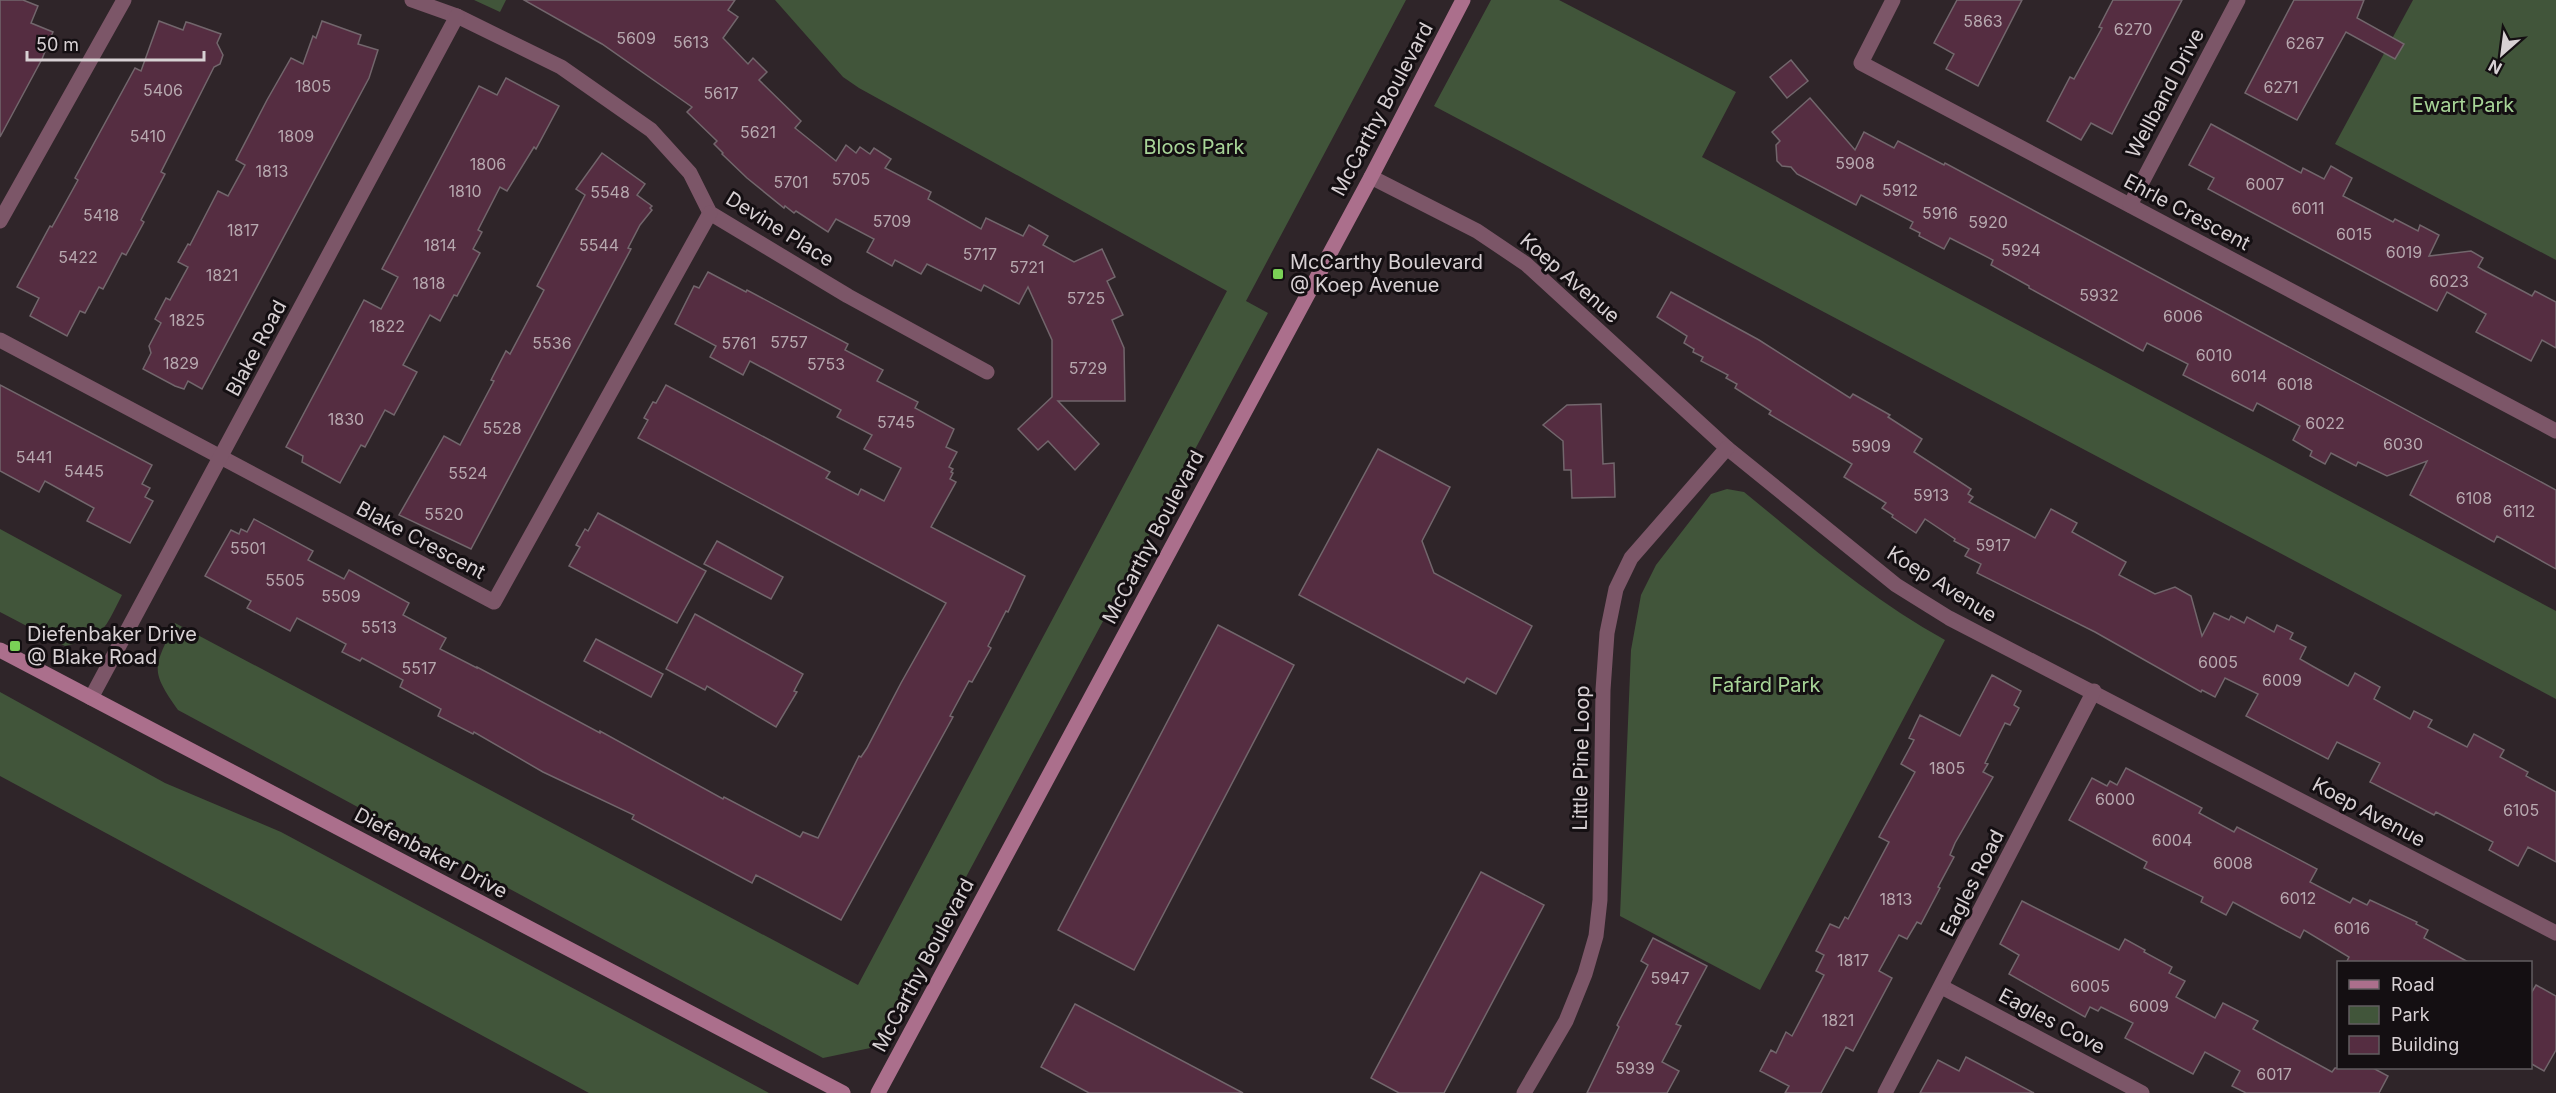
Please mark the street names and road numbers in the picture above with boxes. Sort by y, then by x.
street label: McCarthy Boulevard [1326,18,1438,200]
street label: Wellband Drive [2121,24,2209,162]
street label: Ehrle Crescent [2120,169,2255,256]
street label: Devine Place [722,186,838,272]
street label: Koep Avenue [1515,228,1625,328]
street label: Blake Road [221,296,291,400]
street label: McCarthy Boulevard [1097,446,1209,628]
street label: Blake Crescent [352,496,490,584]
street label: Koep Avenue [1883,541,2001,627]
street label: Little Pine Loop [1568,685,1594,831]
street label: Koep Avenue [2308,772,2430,852]
street label: Diefenbaker Drive [350,803,512,903]
street label: Eagles Road [1935,826,2009,940]
street label: McCarthy Boulevard [867,874,979,1056]
street label: Eagles Cove [1995,983,2109,1059]

